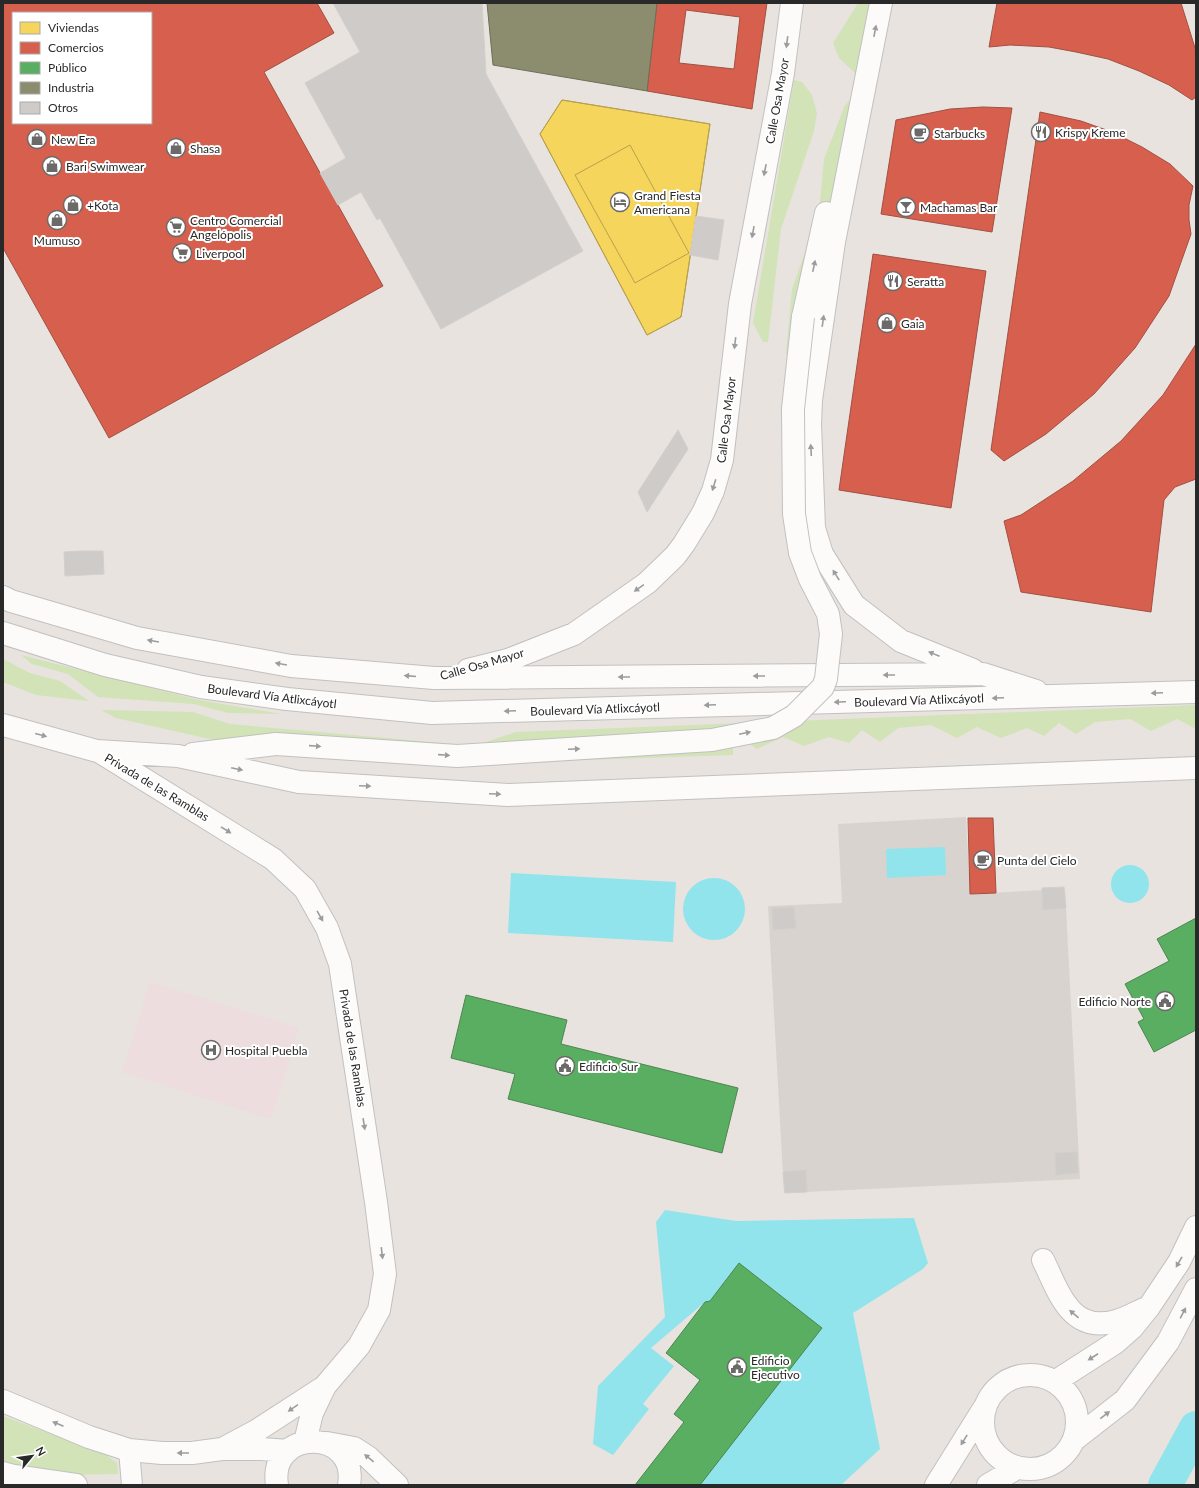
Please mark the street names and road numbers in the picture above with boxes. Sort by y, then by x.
street label: Calle Osa Mayor [762,56,792,145]
street label: Calle Osa Mayor [713,375,739,464]
street label: Calle Osa Mayor [438,645,526,683]
street label: Boulevard Vía Atlixcáyotl [207,681,337,711]
street label: Boulevard Vía Atlixcáyotl [854,690,984,710]
street label: Boulevard Vía Atlixcáyotl [530,699,660,719]
street label: Privada de las Ramblas [102,750,212,824]
street label: Privada de las Ramblas [336,988,370,1108]

